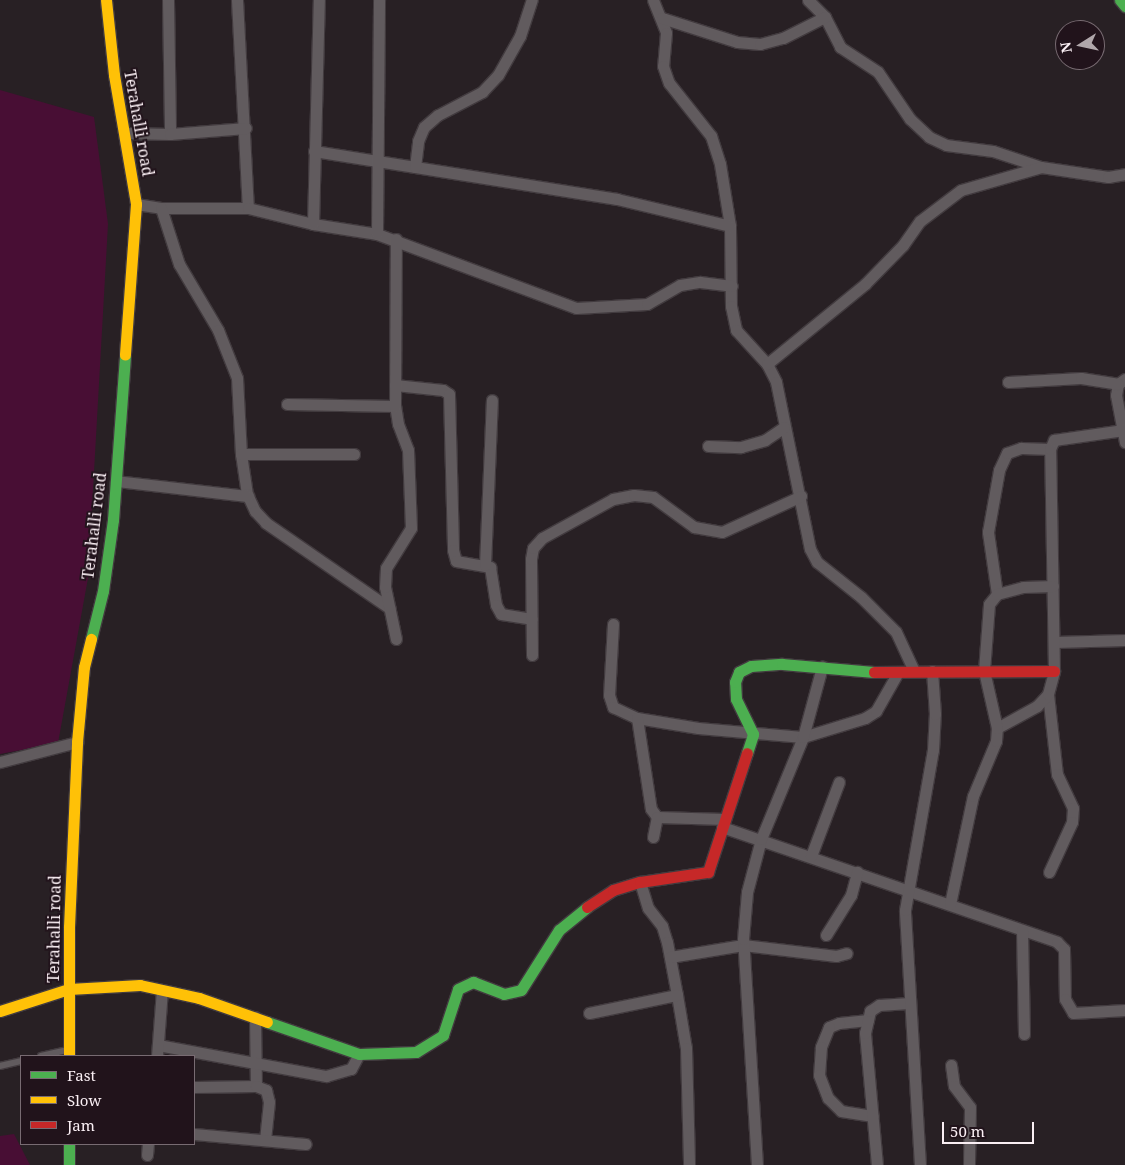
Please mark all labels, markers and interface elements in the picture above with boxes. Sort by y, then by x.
north arrow [1055,20,1105,70]
text: N [1055,40,1076,55]
street label: Terahalli road [120,68,158,178]
street label: Terahalli road [78,471,110,581]
street label: Terahalli road [43,875,65,983]
legend [20,1055,195,1145]
text: Fast [67,1065,96,1085]
text: Slow [67,1090,101,1110]
scale bar [945,1112,1038,1144]
text: Jam [67,1115,95,1135]
text: 50 m [950,1121,985,1141]

